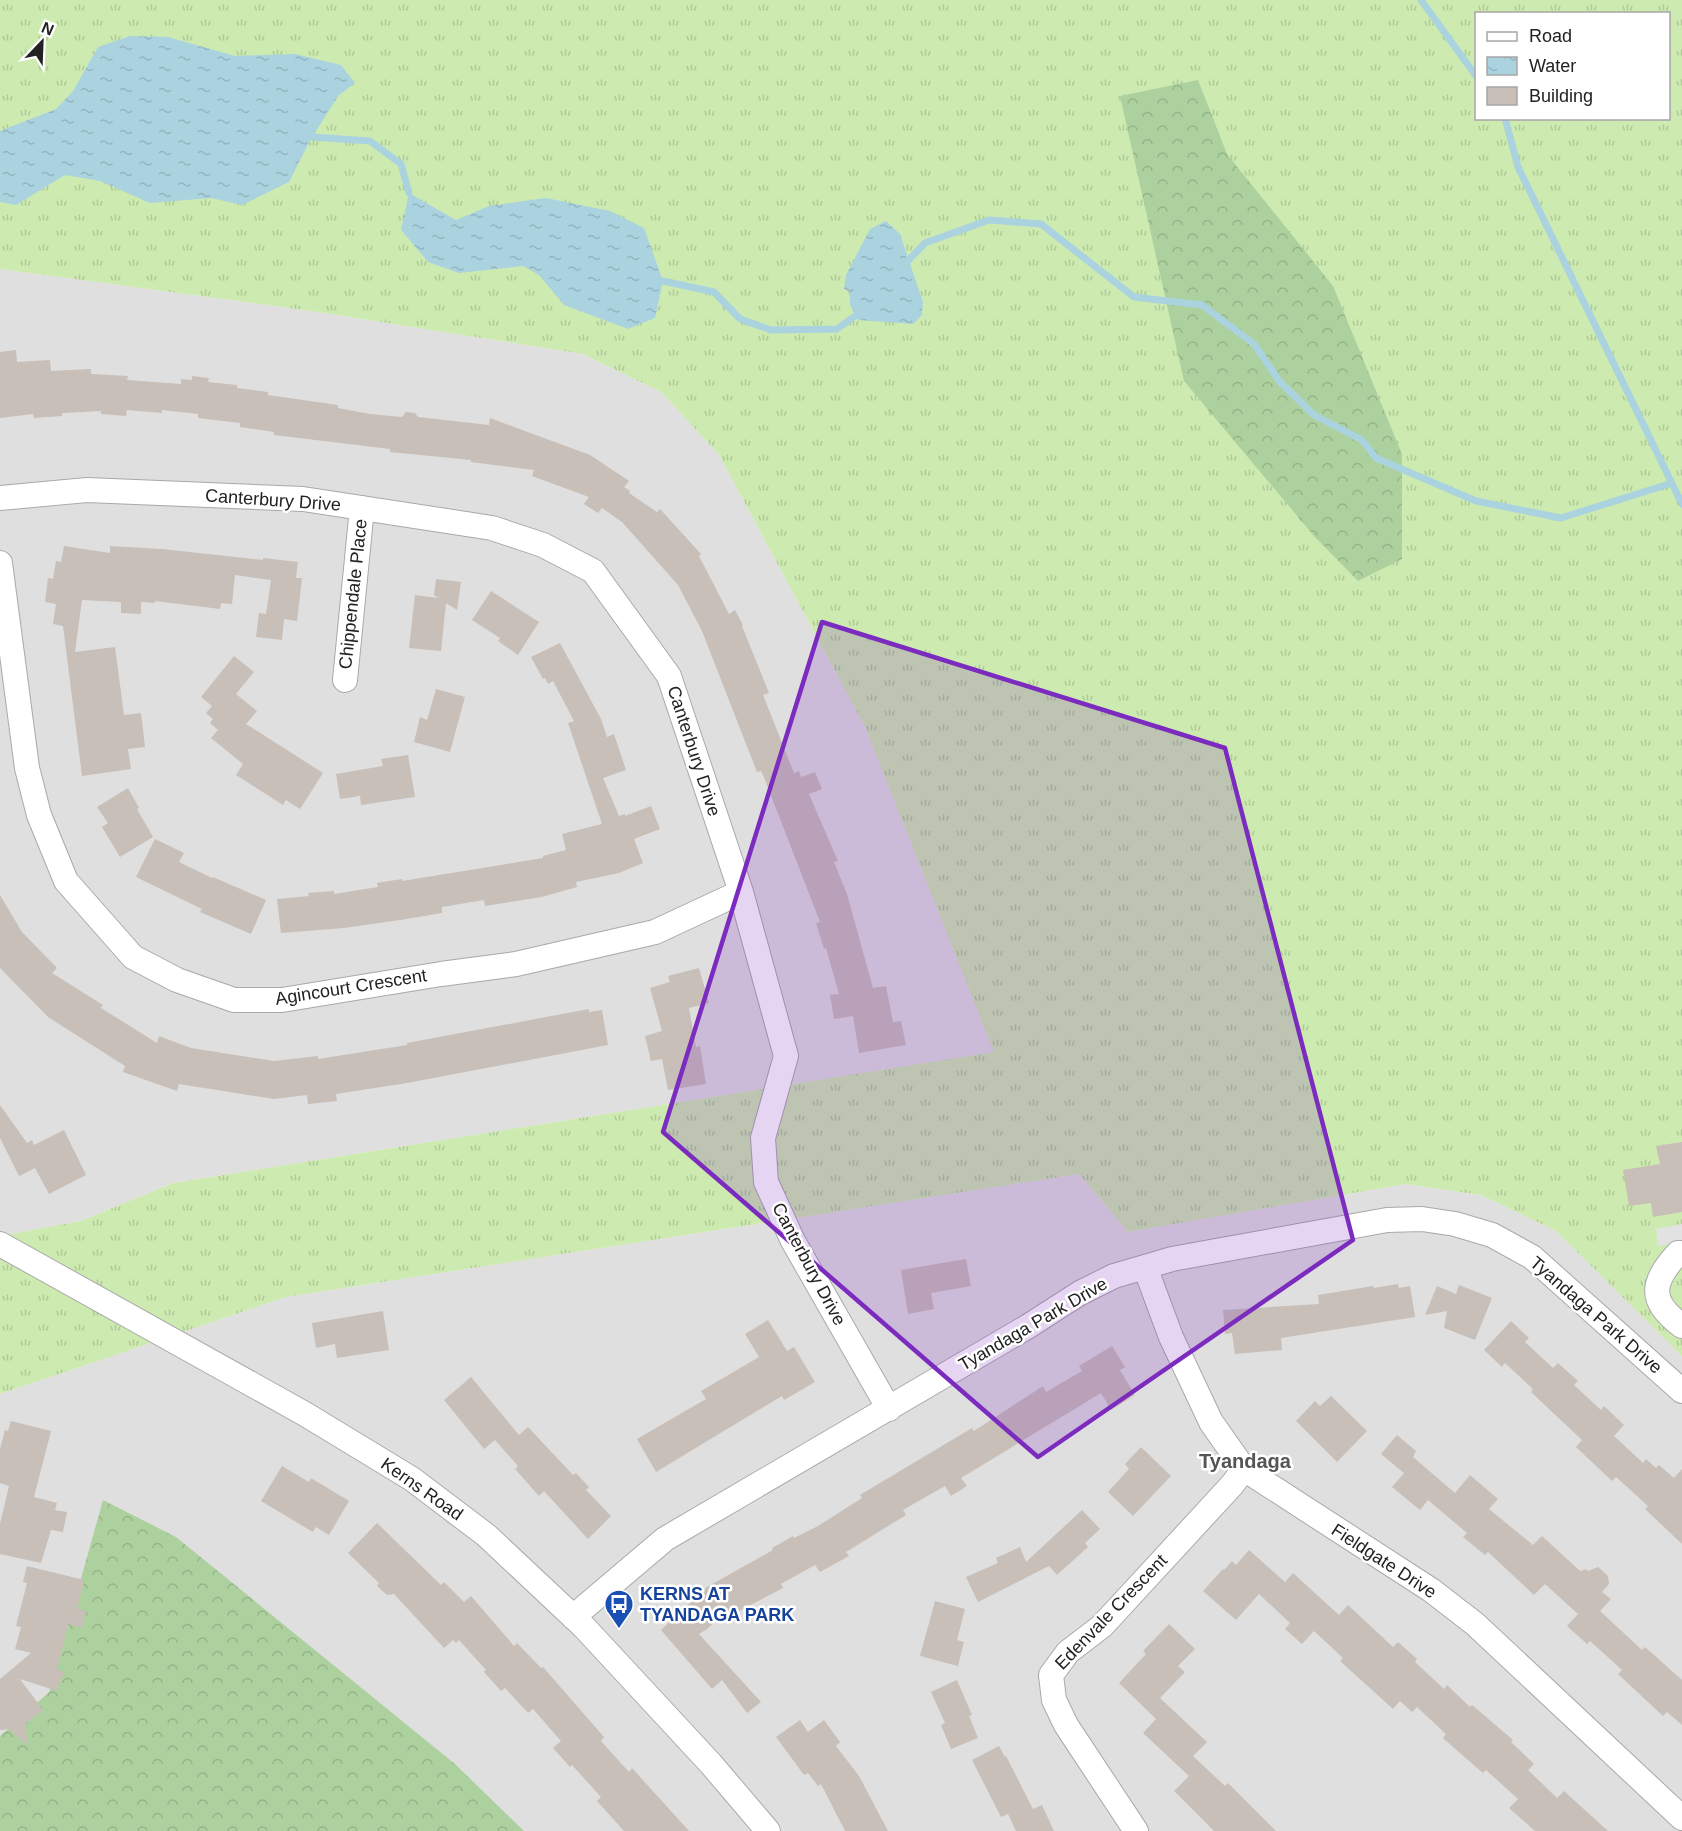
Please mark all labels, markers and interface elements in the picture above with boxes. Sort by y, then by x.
north arrow [12,12,72,72]
legend [1475,12,1670,120]
text: N [39,19,56,39]
text: Road [1529,26,1572,46]
text: Water [1529,56,1576,76]
text: Building [1529,86,1593,106]
street label: Canterbury Drive [204,485,342,515]
street label: Chippendale Place [335,518,371,670]
street label: Canterbury Drive [663,683,725,819]
street label: Agincourt Crescent [274,965,428,1009]
street label: Canterbury Drive [768,1199,850,1329]
street label: Tyandaga Park Drive [1526,1252,1666,1378]
street label: Tyandaga Park Drive [955,1273,1111,1375]
district label: Tyandaga [1199,1450,1292,1472]
street label: Kerns Road [377,1454,467,1524]
street label: Fieldgate Drive [1328,1520,1440,1602]
street label: Edenvale Crescent [1051,1550,1171,1674]
place label: KERNS AT TYANDAGA PARK [640,1584,794,1625]
bus stop icon: KERNS AT TYANDAGA PARK [603,1588,635,1630]

